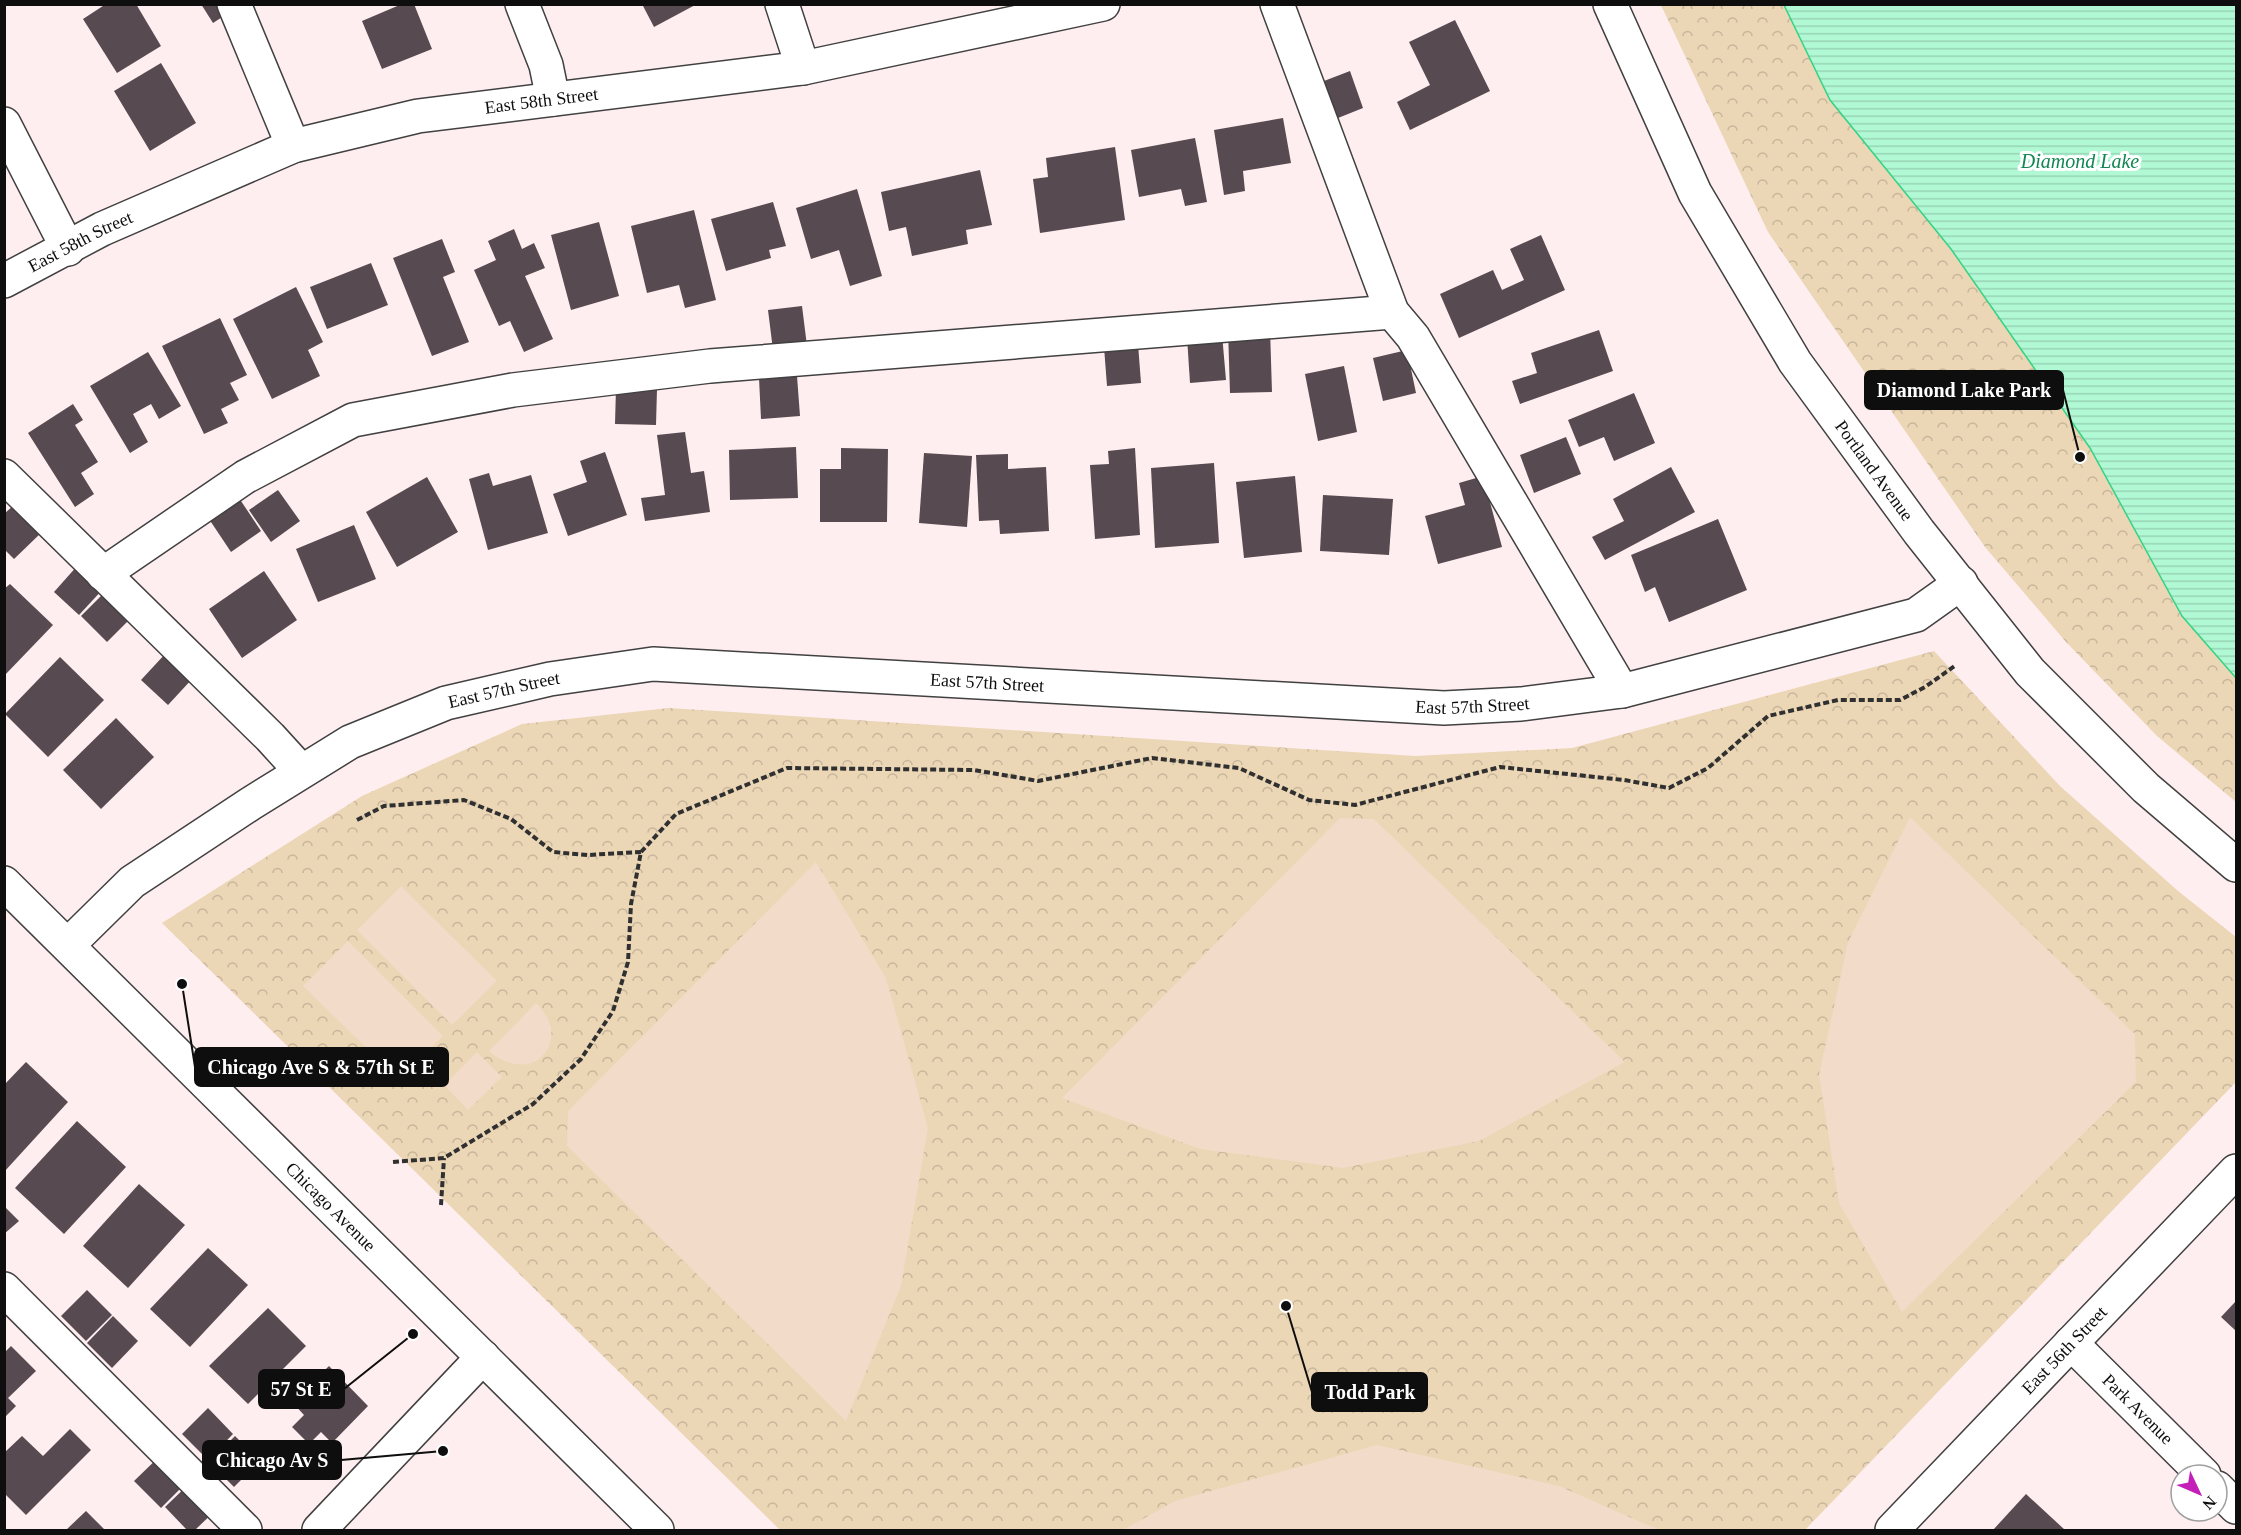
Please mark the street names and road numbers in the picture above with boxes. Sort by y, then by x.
street label: East 58th Street [483,84,599,118]
street label: East 58th Street [25,207,135,276]
street label: Portland Avenue [1831,417,1917,525]
street label: East 57th Street [446,668,561,712]
street label: East 57th Street [930,669,1045,696]
street label: East 57th Street [1415,693,1531,718]
street label: Chicago Avenue [282,1158,380,1255]
street label: East 56th Street [2018,1302,2111,1398]
street label: Park Avenue [2098,1370,2177,1448]

